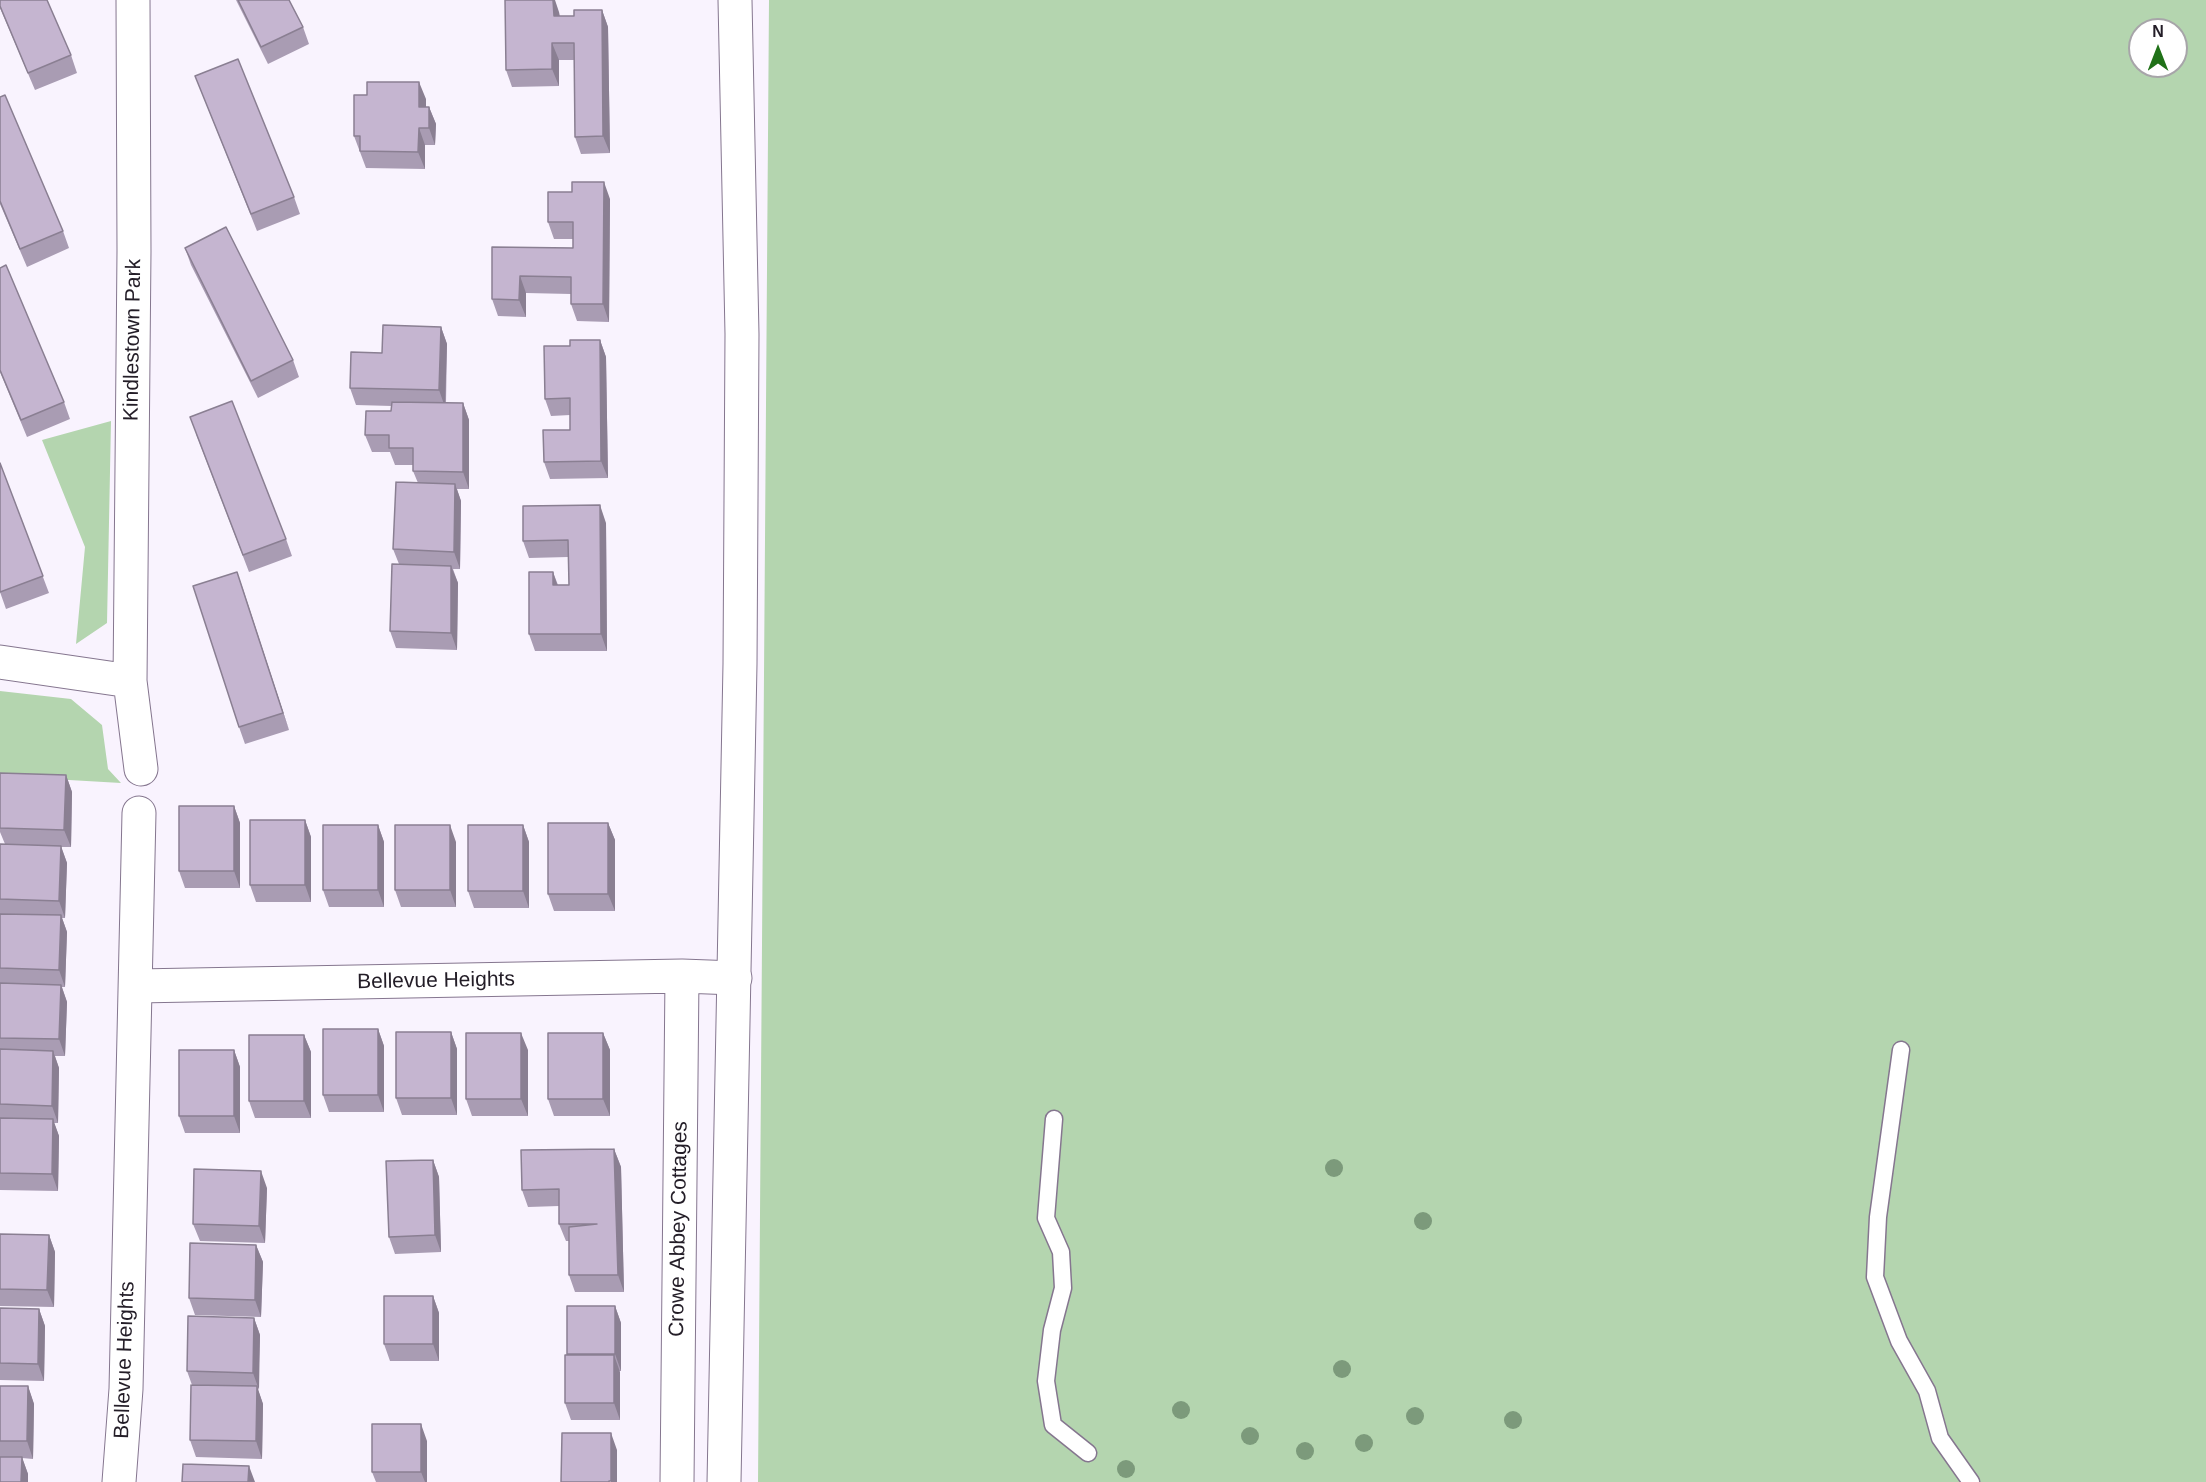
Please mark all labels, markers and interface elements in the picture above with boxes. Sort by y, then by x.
north arrow [2128,18,2188,78]
text: N [2152,23,2164,40]
street label: Kindlestown Park [119,259,147,421]
street label: Bellevue Heights [357,967,515,995]
street label: Crowe Abbey Cottages [665,1121,693,1337]
street label: Bellevue Heights [110,1281,140,1439]

